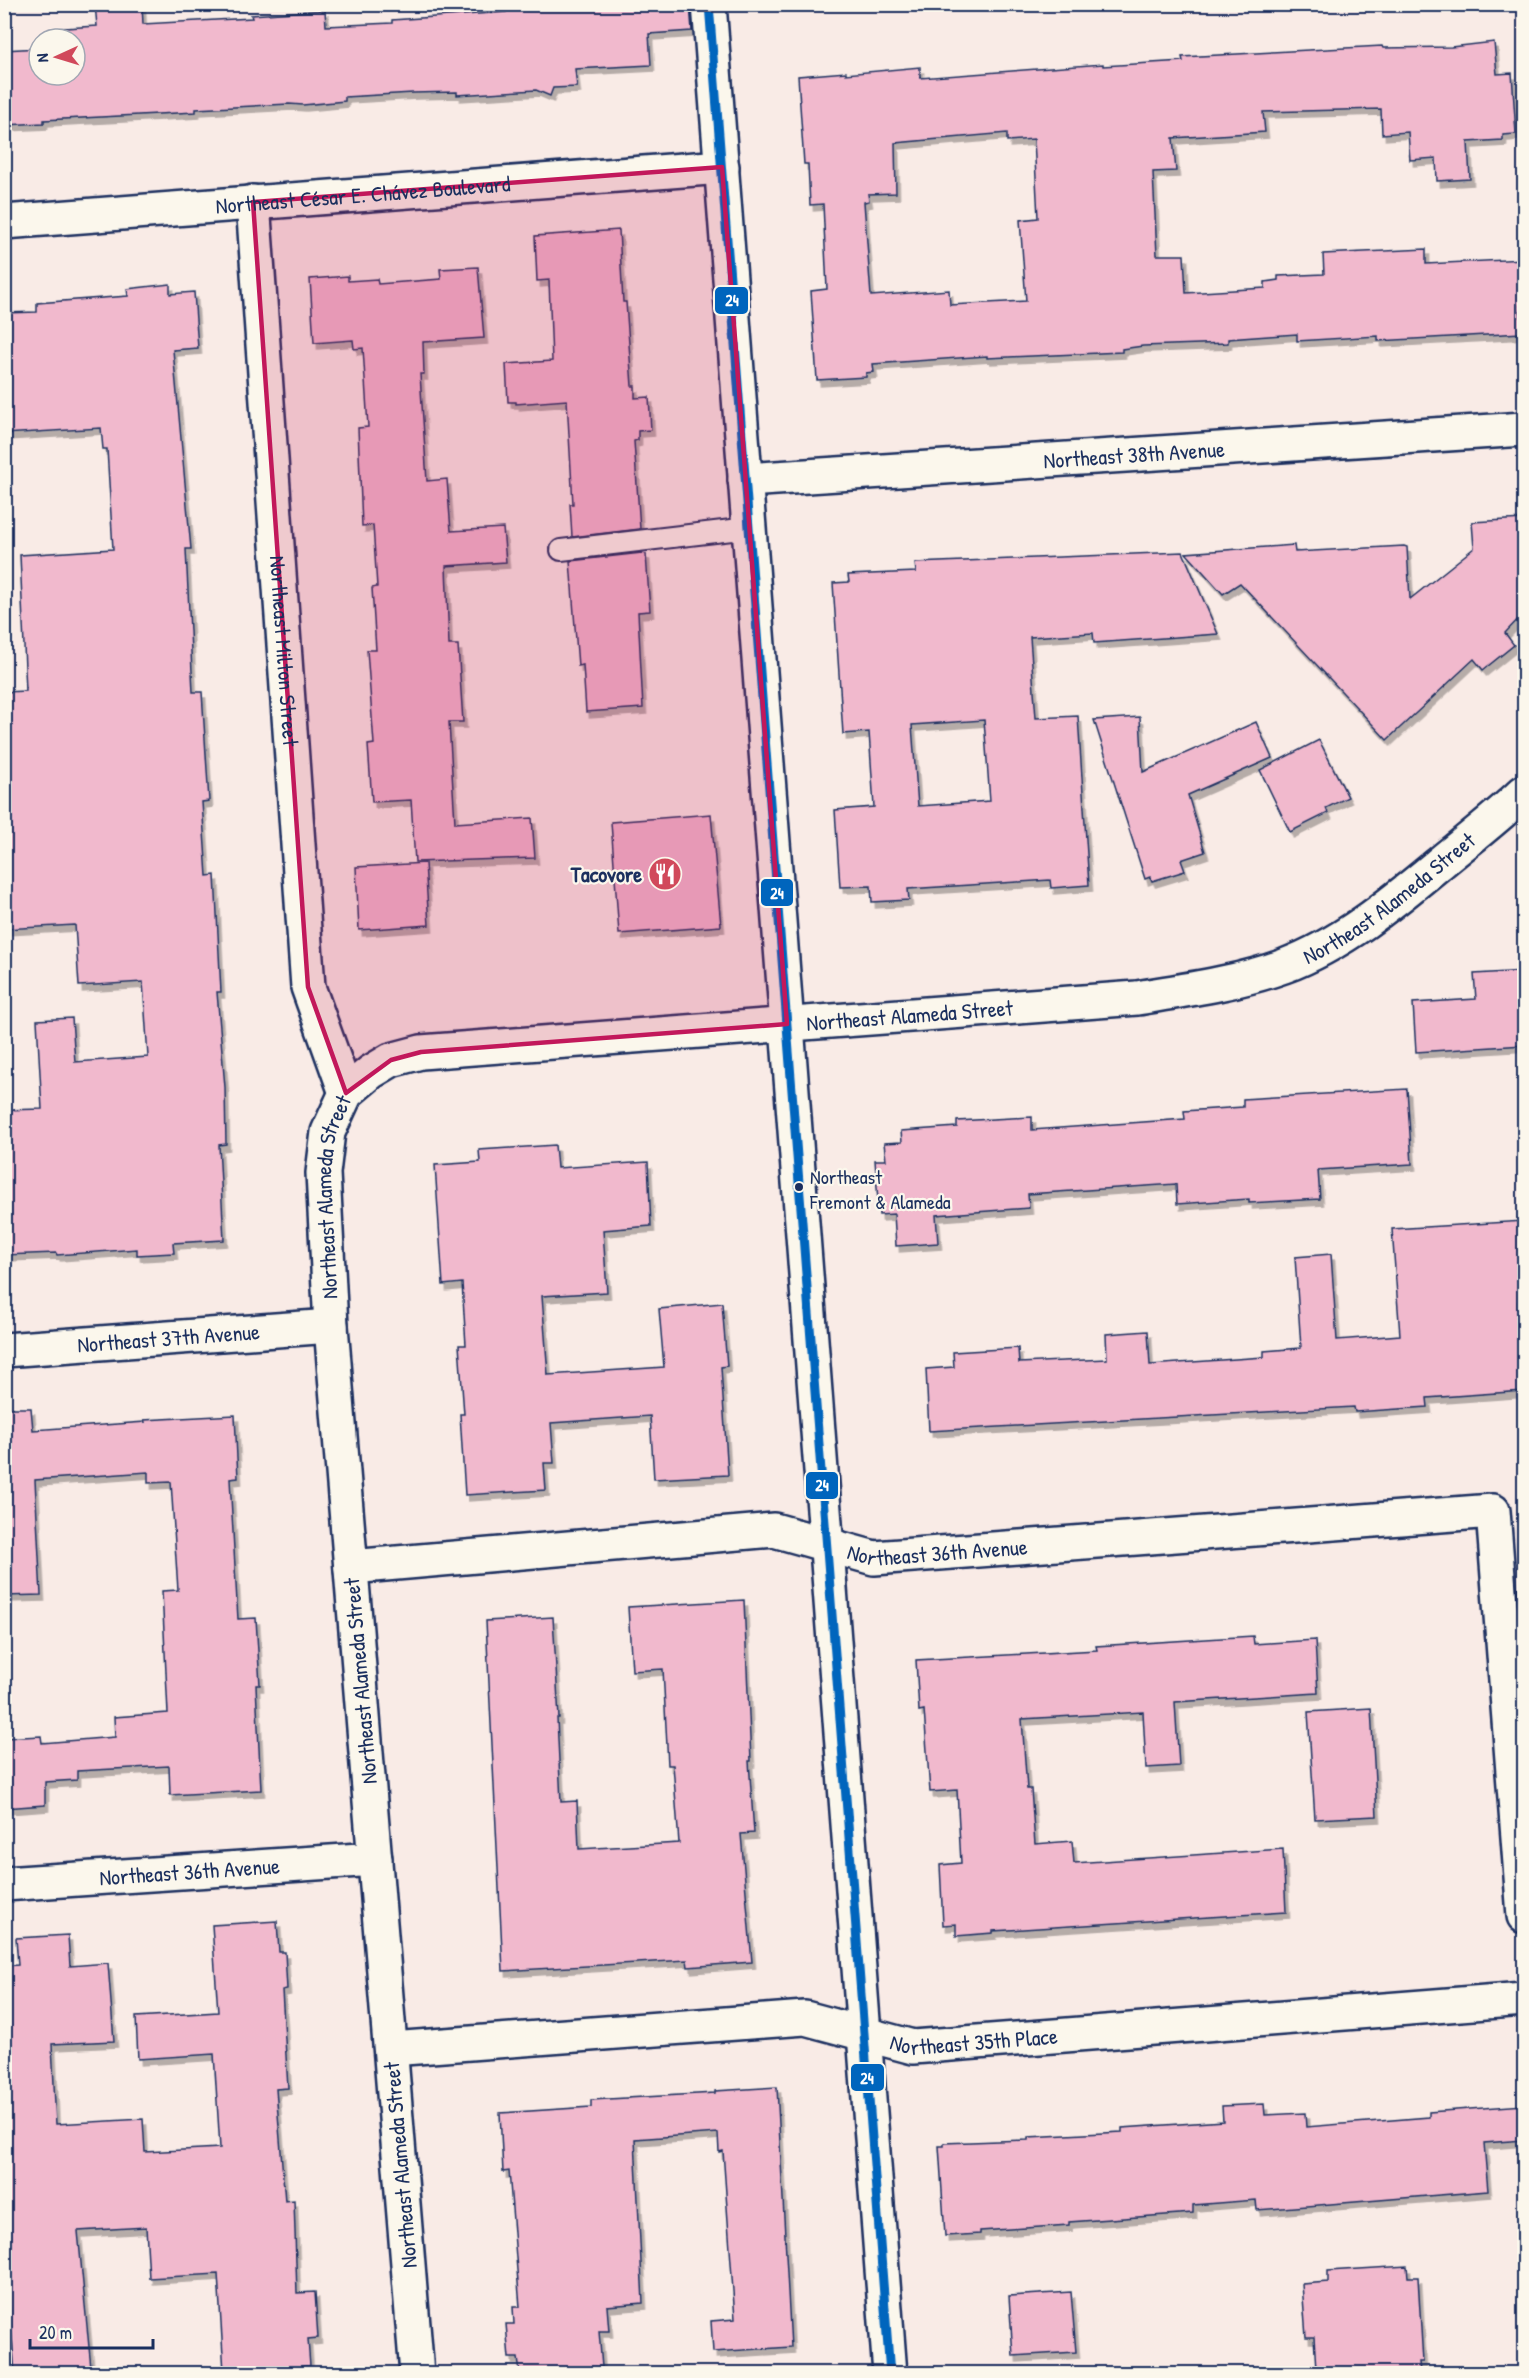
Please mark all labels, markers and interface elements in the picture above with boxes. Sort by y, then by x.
north arrow [27,27,87,87]
text: N [31,53,53,63]
street label: Northeast César E. Chávez Boulevard [215,168,512,221]
line badge: 24 [714,286,749,315]
text: 24 [725,289,739,311]
street label: Northeast 38th Avenue [1043,434,1226,475]
street label: Northeast Milton Street [263,555,306,748]
street label: Northeast Alameda Street [1298,825,1482,971]
restaurant icon: Tacovore [647,856,683,892]
place label: Tacovore [570,859,642,889]
line badge: 24 [760,878,794,907]
text: 24 [770,882,784,904]
street label: Northeast Alameda Street [805,992,1014,1038]
street label: Northeast Alameda Street [308,1090,358,1300]
place label: Northeast Fremont & Alameda [809,1163,951,1215]
marker: Northeast Fremont & Alameda [793,1181,805,1193]
street label: Northeast 37th Avenue [76,1316,261,1360]
line badge: 24 [805,1471,839,1500]
text: 24 [815,1474,829,1496]
street label: Northeast 36th Avenue [844,1531,1029,1573]
street label: Northeast Alameda Street [336,1576,384,1785]
street label: Northeast 36th Avenue [98,1850,281,1893]
street label: Northeast 35th Place [887,2021,1059,2062]
street label: Northeast Alameda Street [376,2060,424,2269]
line badge: 24 [850,2063,885,2092]
text: 24 [860,2067,874,2089]
scale bar [30,2312,153,2350]
text: 20 m [39,2320,72,2345]

